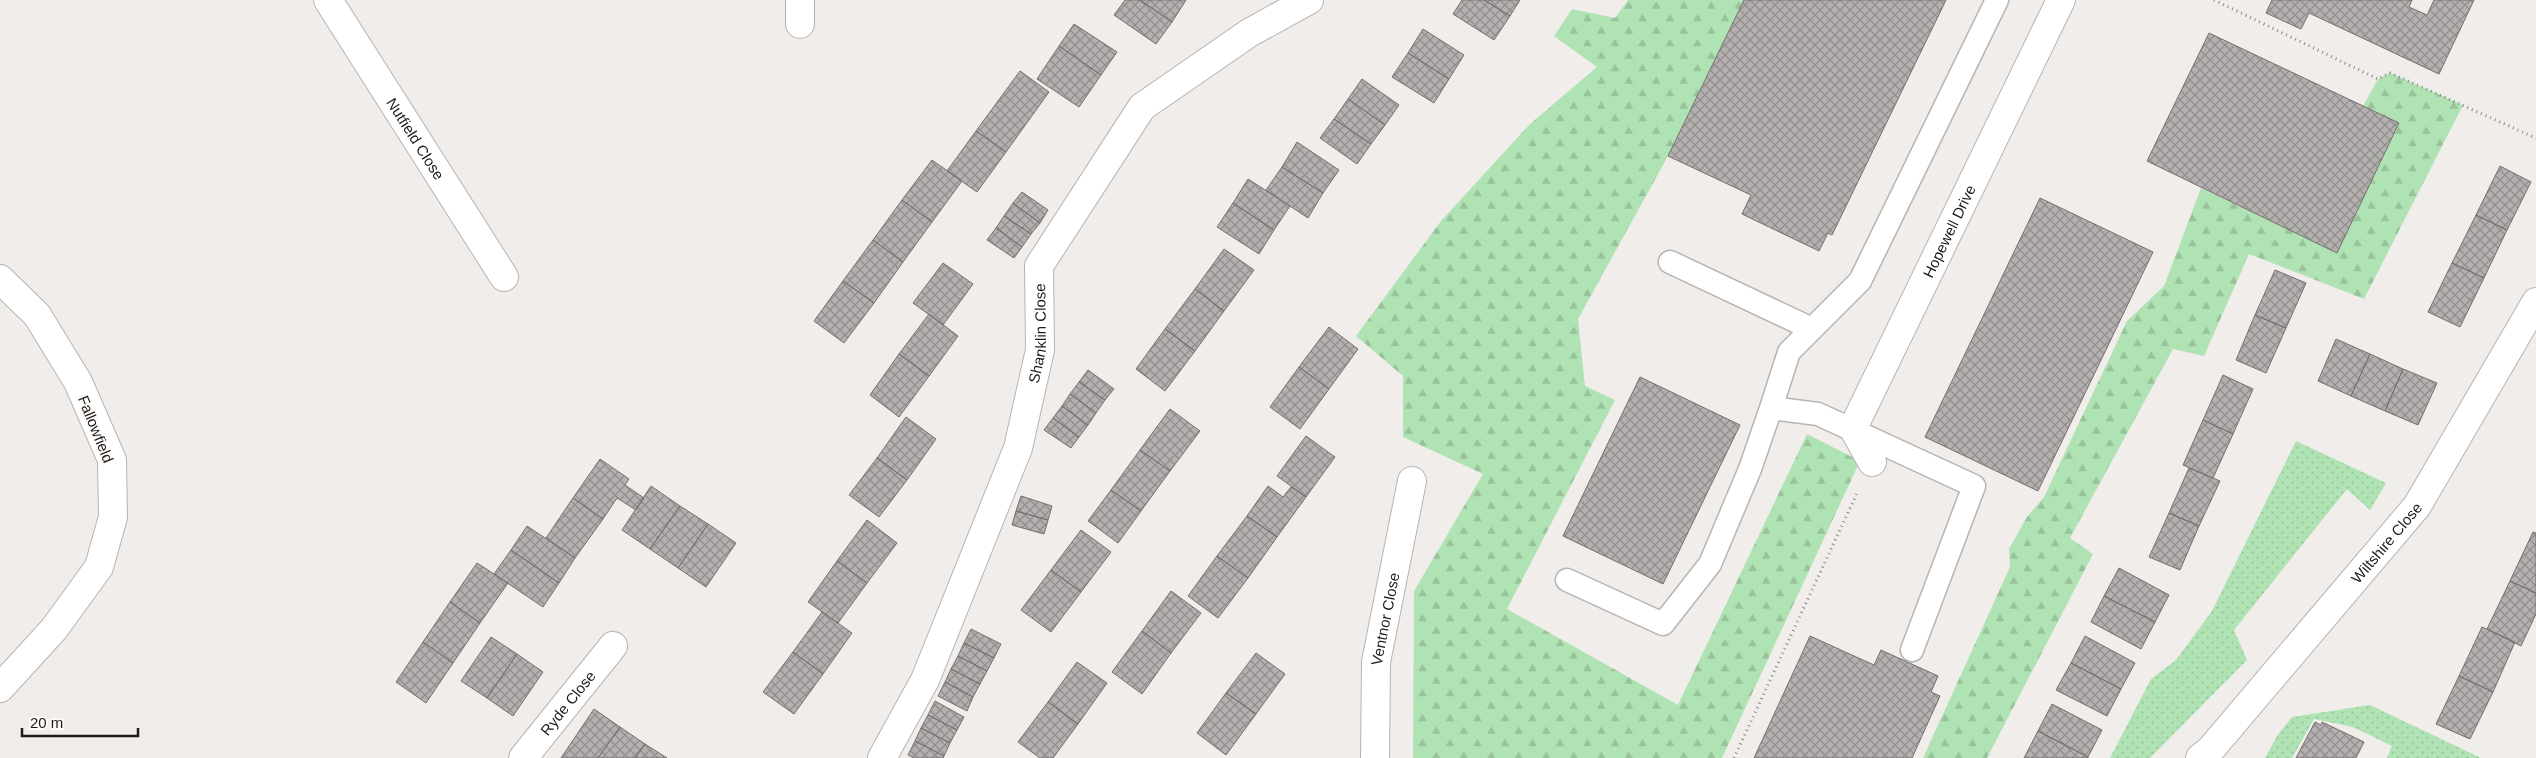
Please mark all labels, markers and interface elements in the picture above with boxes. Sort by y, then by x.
street label: Nutfield Close [384,94,448,182]
street label: Hopewell Drive [1919,182,1978,280]
street label: Shanklin Close [1024,283,1049,385]
street label: Fallowfield [75,393,117,465]
street label: Wiltshire Close [2347,499,2425,586]
street label: Ventnor Close [1367,571,1402,667]
street label: Ryde Close [537,667,598,738]
scale bar [22,706,139,738]
text: 20 m [30,714,63,731]

